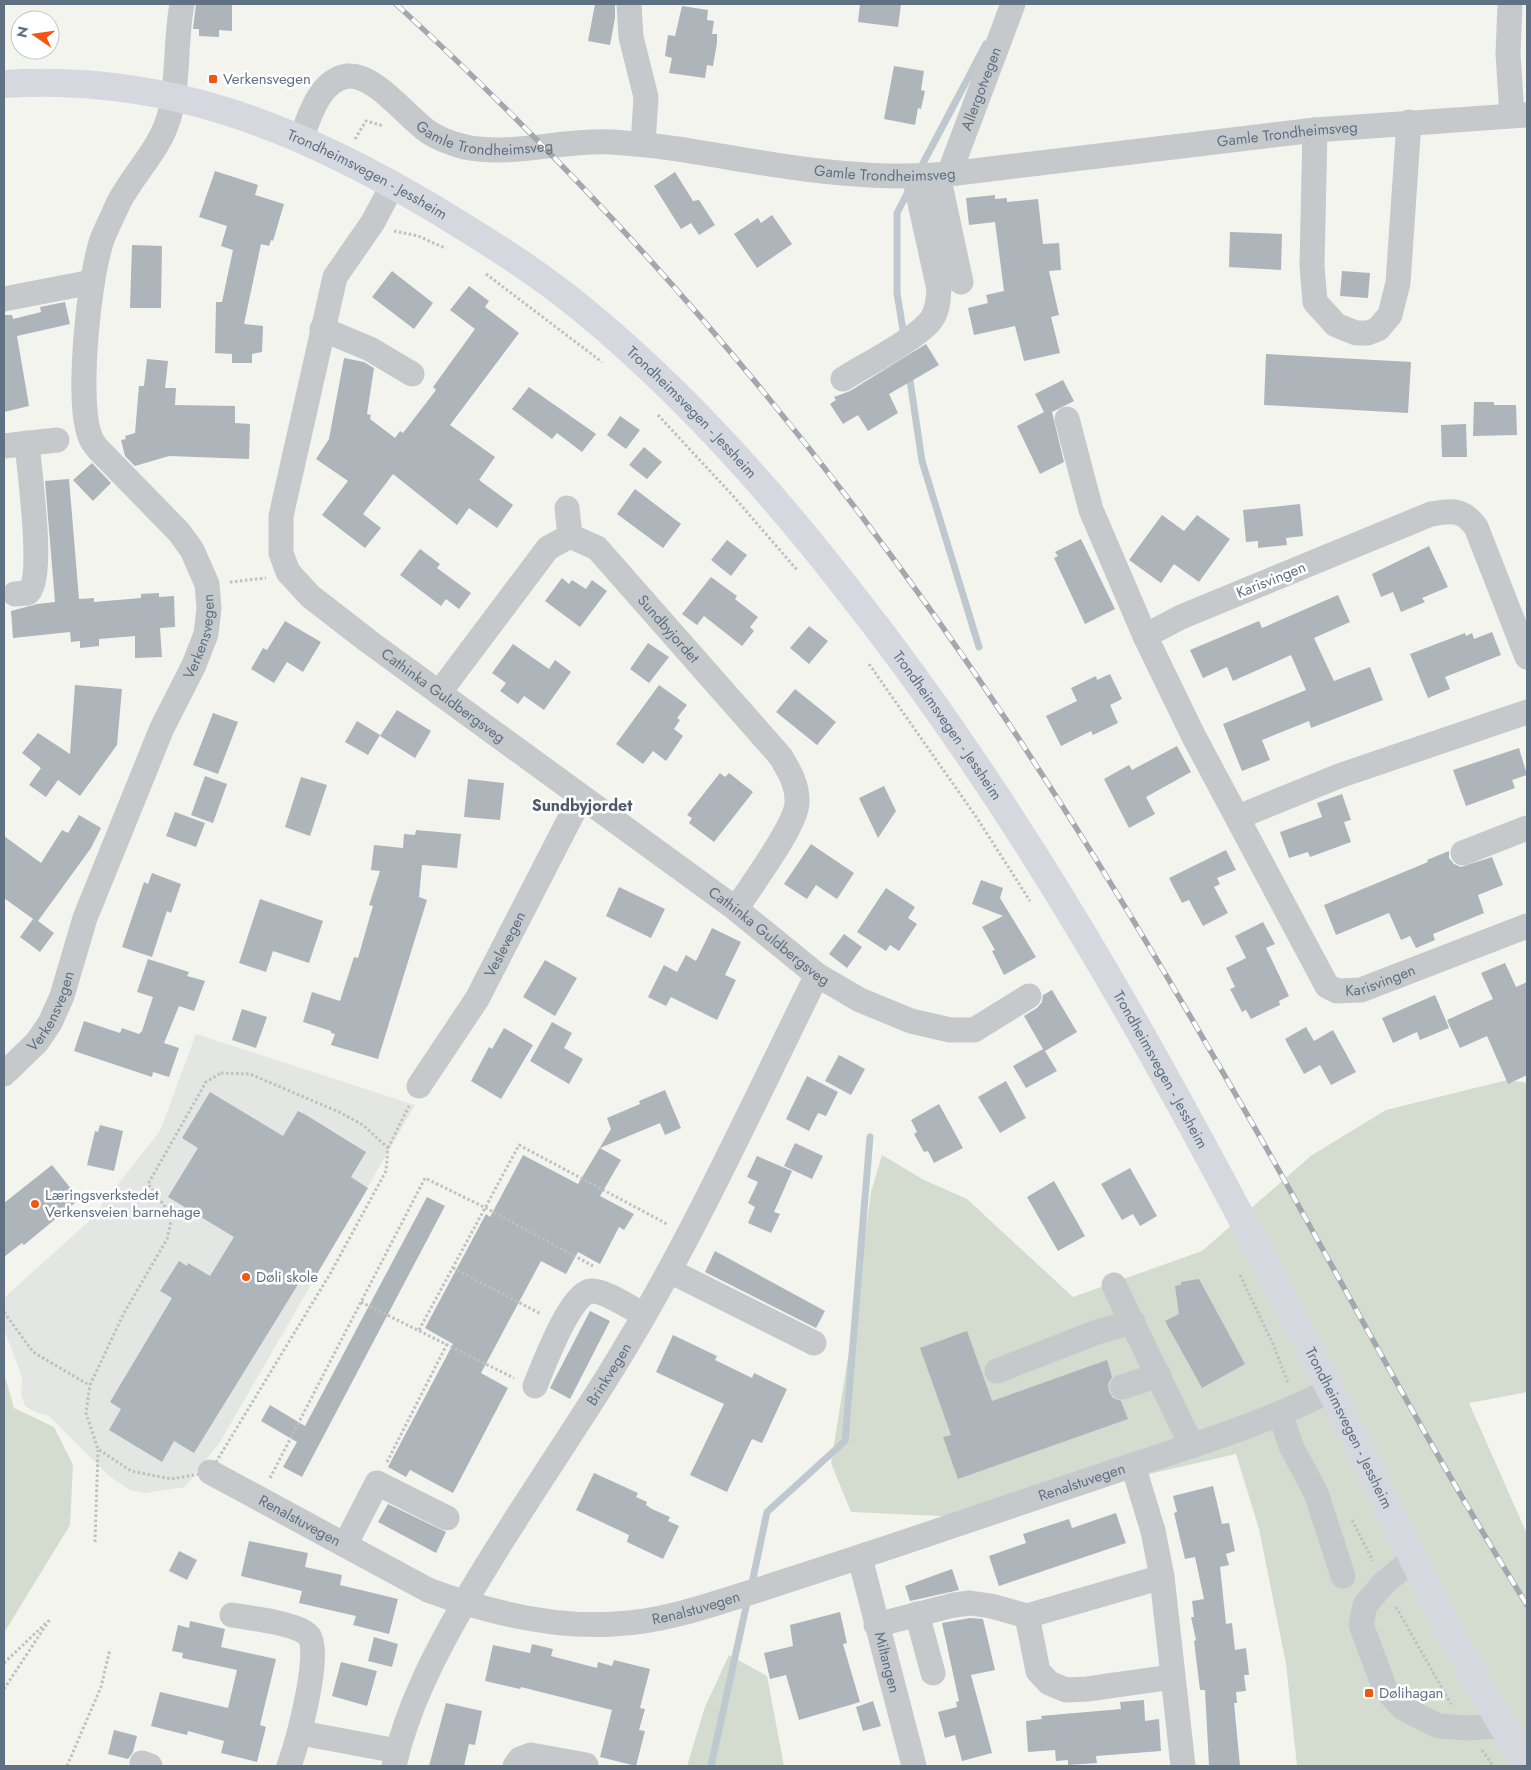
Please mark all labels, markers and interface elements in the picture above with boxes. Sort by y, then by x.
north arrow [10,10,60,60]
text: N [11,24,33,40]
street label: Allergotvegen [955,44,1007,134]
place label: Verkensvegen [223,68,311,90]
marker: Verkensvegen [207,73,219,85]
street label: Gamle Trondheimsveg [411,115,554,161]
street label: Gamle Trondheimsveg [1216,116,1358,153]
street label: Trondheimsvegen - Jessheim [284,124,451,225]
street label: Gamle Trondheimsveg [813,159,957,187]
street label: Trondheimsvegen - Jessheim [622,341,762,483]
street label: Karisvingen [1233,556,1309,604]
street label: Sundbyjordet [632,590,705,668]
street label: Verkensvegen [178,593,220,683]
street label: Cathinka Guldbergsveg [376,643,510,749]
street label: Trondheimsvegen - Jessheim [888,646,1007,805]
district label: Sundbyjordet [532,794,633,817]
street label: Cathinka Guldbergsveg [704,881,834,991]
street label: Veslevegen [479,907,531,981]
street label: Karisvingen [1345,959,1419,1002]
street label: Verkensvegen [22,969,80,1057]
street label: Trondheimsvegen - Jessheim [1108,987,1213,1153]
place label: Læringsverkstedet Verkensveien barnehage [45,1184,201,1223]
marker: Læringsverkstedet Verkensveien barnehage [29,1198,41,1210]
place label: Døli skole [256,1266,318,1288]
marker: Døli skole [240,1271,252,1283]
street label: Brinkvegen [581,1338,637,1410]
street label: Trondheimsvegen - Jessheim [1300,1344,1398,1513]
street label: Renalstuvegen [1035,1457,1128,1507]
street label: Renalstuvegen [255,1489,345,1552]
street label: Renalstuvegen [650,1585,743,1630]
street label: Miltangen [869,1630,906,1696]
place label: Dølihagan [1379,1682,1443,1704]
marker: Dølihagan [1363,1687,1375,1699]

